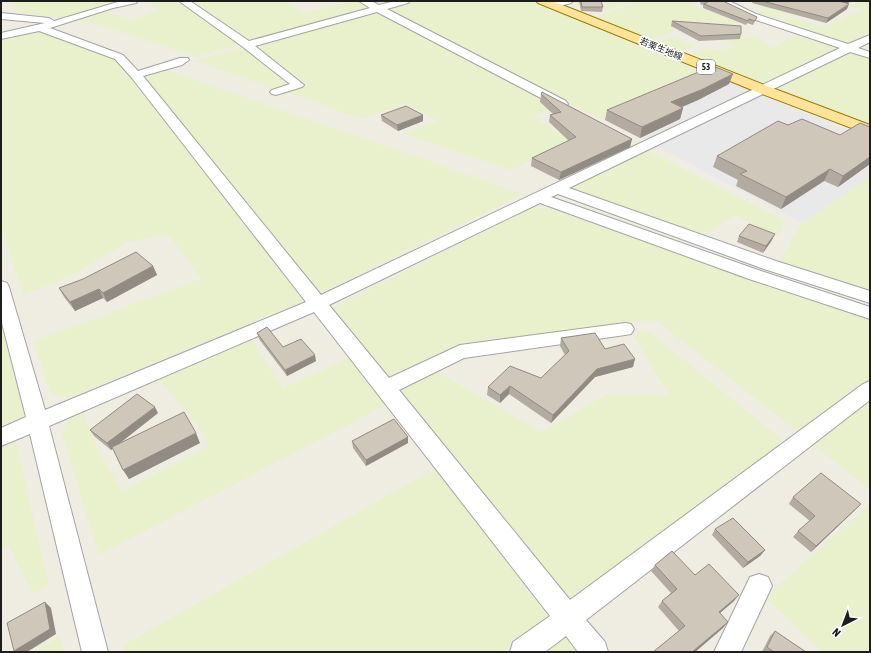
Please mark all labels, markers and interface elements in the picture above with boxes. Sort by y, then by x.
street label: 若栗生地線 [638,36,685,62]
road number: 53 [697,60,715,74]
north arrow [823,605,863,645]
text: N [830,626,843,639]

